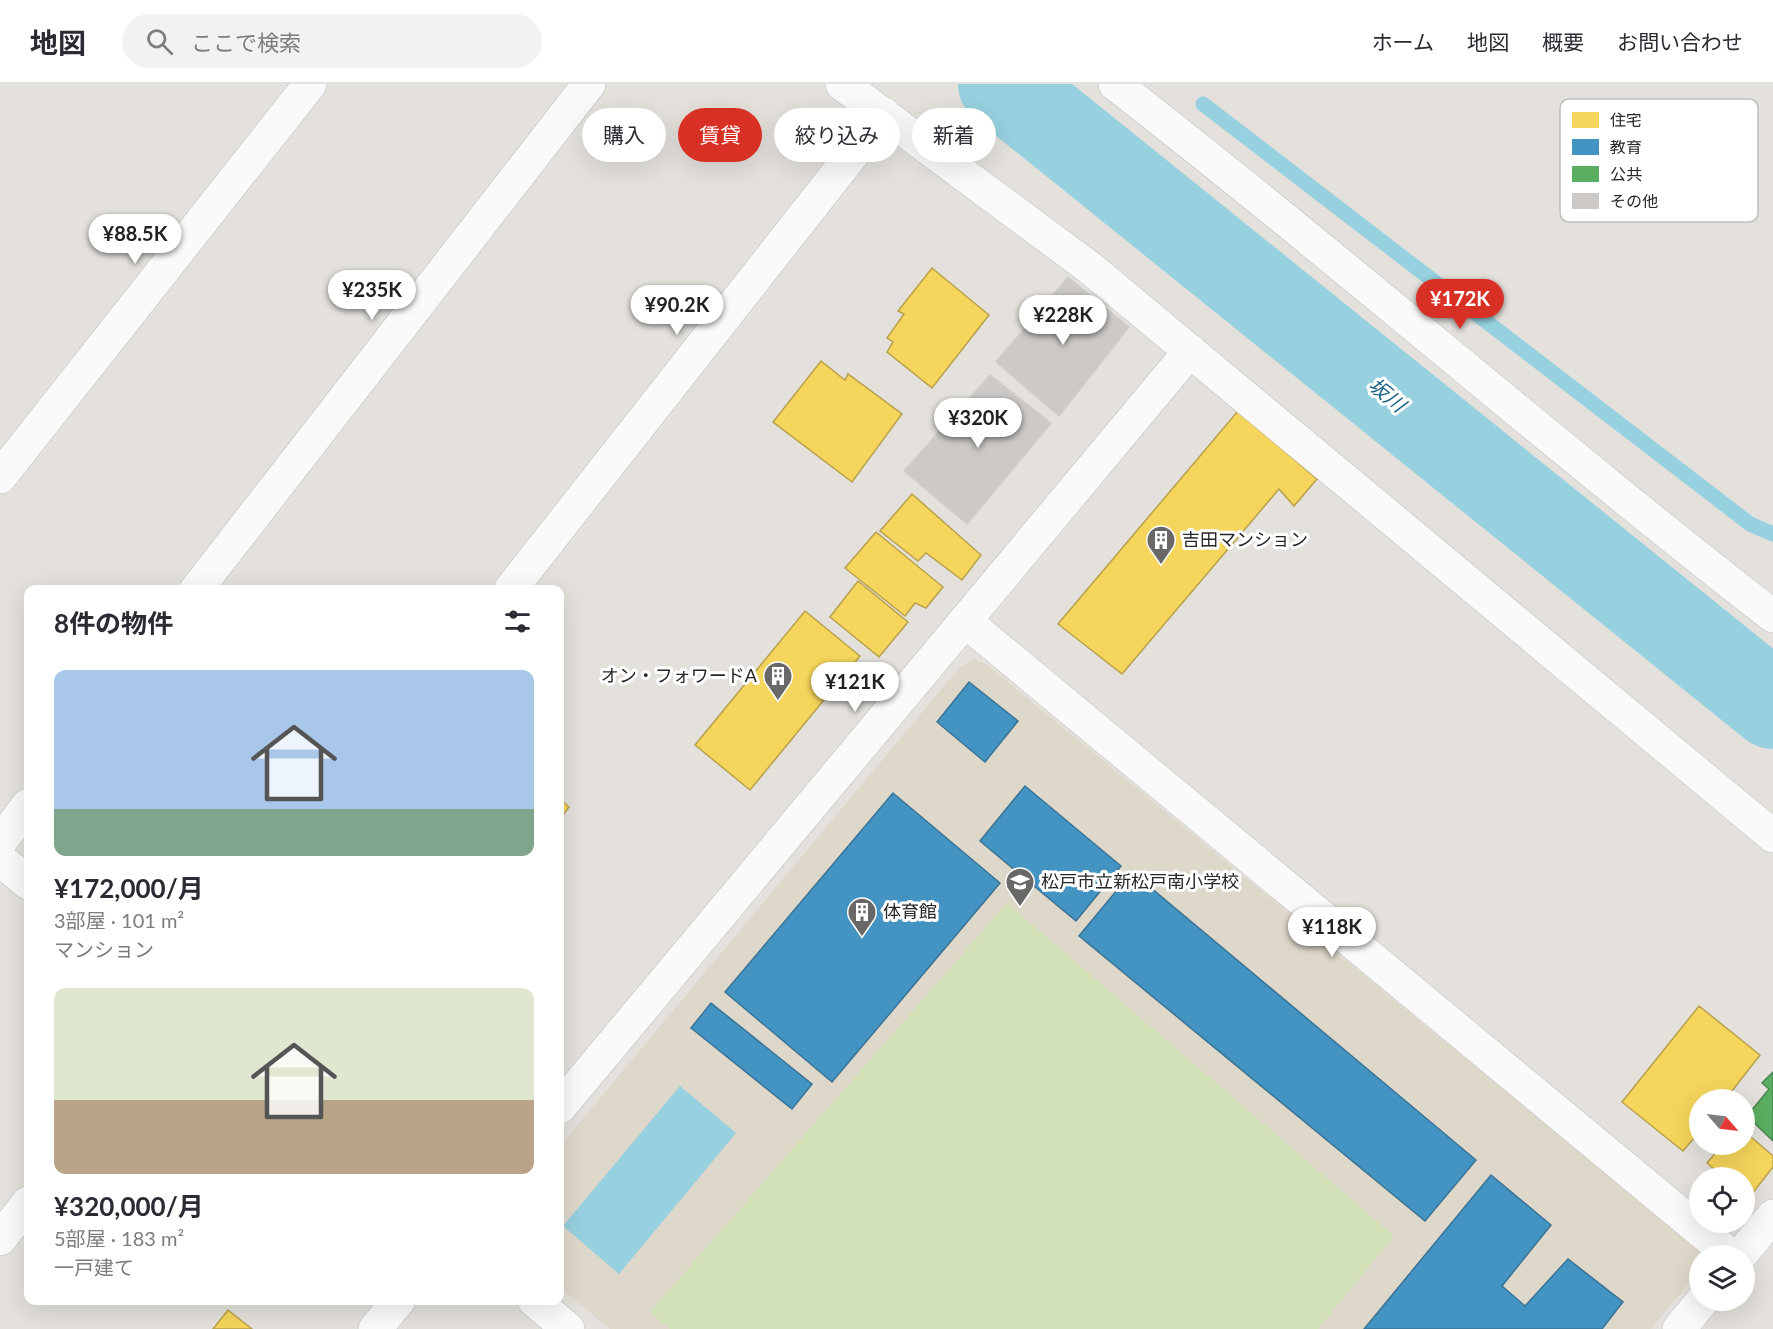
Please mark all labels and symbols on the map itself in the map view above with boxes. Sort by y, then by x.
legend [1560,99,1758,222]
text: 住宅 [1610,110,1642,129]
text: 教育 [1610,137,1642,156]
text: 公共 [1610,164,1642,183]
text: その他 [1610,191,1658,210]
pin: ¥88.5K [86,214,184,265]
pin: ¥235K [330,270,414,321]
pin: ¥172K [1418,279,1502,330]
pin: ¥90.2K [628,285,726,336]
pin: ¥228K [1021,295,1105,346]
water label: 坂川 [1365,372,1412,417]
pin: ¥320K [936,398,1020,449]
building icon: 吉田マンション [1145,524,1177,566]
place label: 吉田マンション [1182,528,1308,550]
building icon: オン・フォワードA [762,660,794,702]
pin: ¥121K [813,662,897,713]
place label: オン・フォワードA [601,664,758,686]
school or university icon: 松戸市立新松戸南小学校 [1004,866,1036,908]
place label: 松戸市立新松戸南小学校 [1041,870,1239,892]
building icon: 体育館 [846,896,878,938]
place label: 体育館 [883,900,937,922]
pin: ¥118K [1290,907,1374,958]
north arrow [1689,1089,1755,1155]

